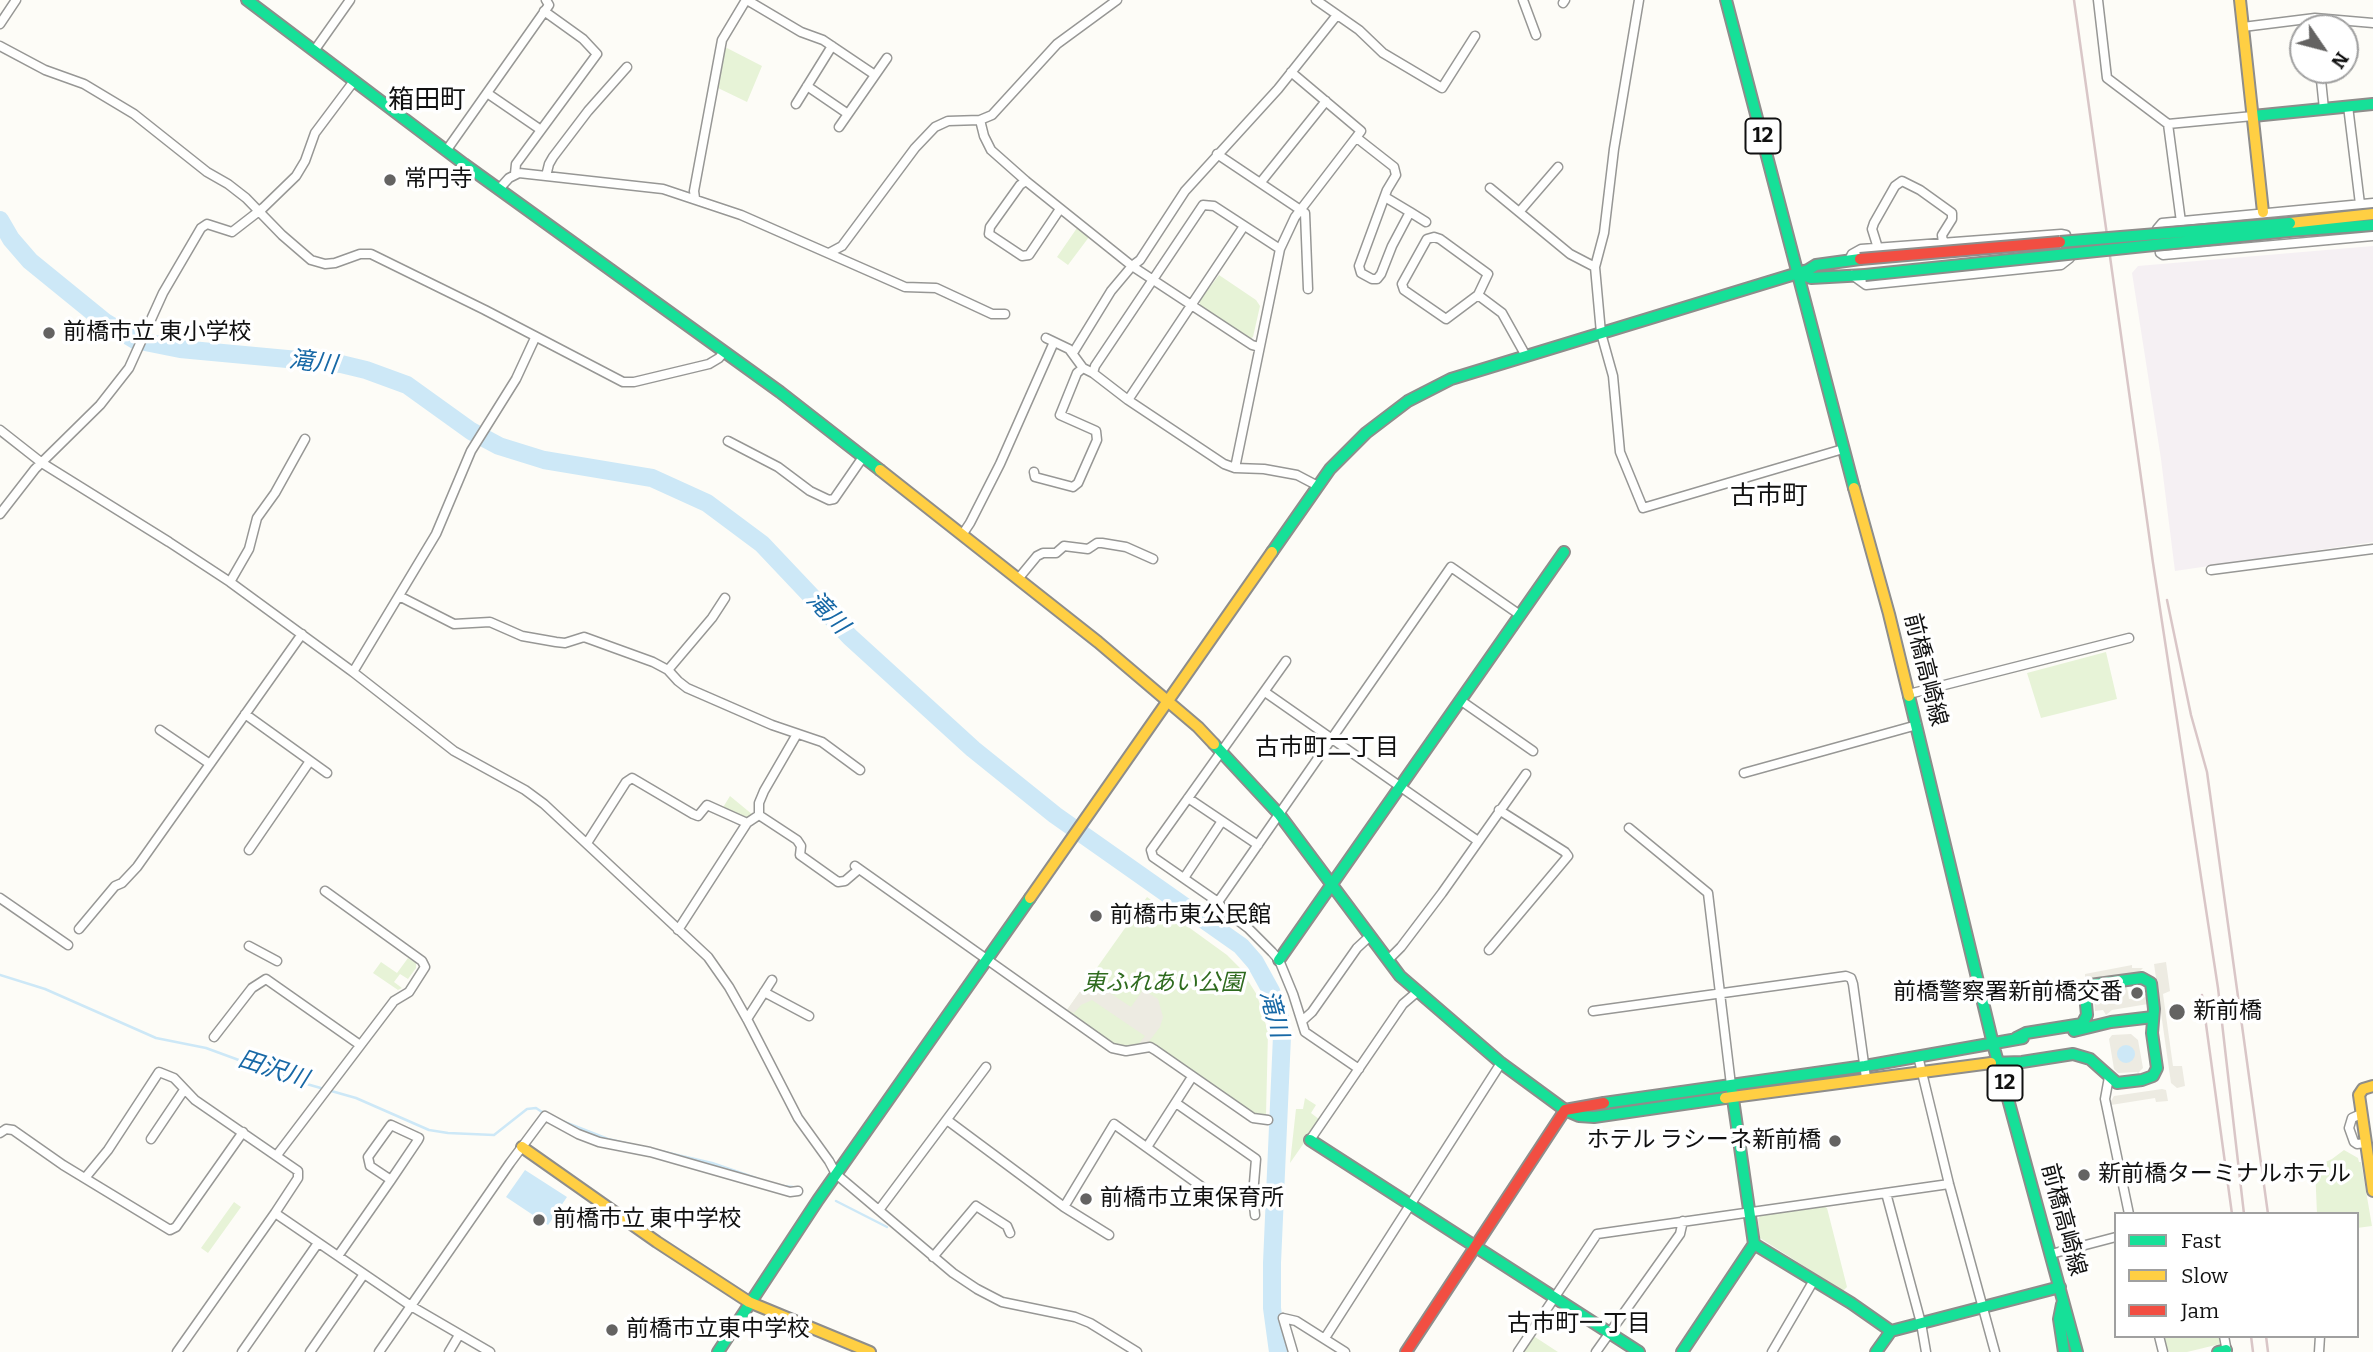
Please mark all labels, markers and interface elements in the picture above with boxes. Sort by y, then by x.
north arrow [2289,14,2359,84]
text: N [2326,48,2354,73]
district label: 箱田町 [388,85,466,117]
road number: 12 [1746,118,1780,154]
place label: 常円寺 [404,166,473,194]
marker: 常円寺 [382,172,398,188]
place label: 前橋市立 東小学校 [63,319,252,347]
marker: 前橋市立 東小学校 [41,325,57,341]
water label: 滝川 [287,346,339,380]
district label: 古市町 [1730,481,1808,513]
water label: 滝川 [800,586,854,640]
street label: 前橋高崎線 [1898,611,1952,729]
district label: 古市町二丁目 [1255,734,1399,762]
place label: 前橋市東公民館 [1110,902,1271,930]
marker: 前橋市東公民館 [1088,908,1104,924]
park label: 東ふれあい公園 [1083,970,1243,998]
place label: 前橋警察署新前橋交番 [1893,979,2123,1007]
marker: 前橋警察署新前橋交番 [2129,985,2145,1001]
water label: 滝川 [1253,987,1293,1041]
place label: 新前橋 [2193,998,2262,1026]
marker: 新前橋 [2167,1002,2187,1022]
water label: 田沢川 [234,1045,312,1095]
road number: 12 [1988,1066,2022,1100]
place label: ホテル ラシーネ新前橋 [1586,1127,1821,1155]
marker: ホテル ラシーネ新前橋 [1827,1133,1843,1149]
street label: 前橋高崎線 [2035,1161,2091,1279]
place label: 新前橋ターミナルホテル [2098,1161,2351,1189]
marker: 新前橋ターミナルホテル [2076,1167,2092,1183]
place label: 前橋市立東保育所 [1100,1185,1284,1213]
marker: 前橋市立東保育所 [1078,1191,1094,1207]
place label: 前橋市立 東中学校 [553,1206,742,1234]
marker: 前橋市立 東中学校 [531,1212,547,1228]
legend [2114,1212,2359,1338]
text: Fast [2181,1228,2221,1254]
text: Slow [2181,1263,2228,1289]
text: Jam [2181,1298,2219,1324]
district label: 古市町一丁目 [1507,1310,1651,1338]
place label: 前橋市立東中学校 [626,1316,810,1344]
marker: 前橋市立東中学校 [604,1322,620,1338]

